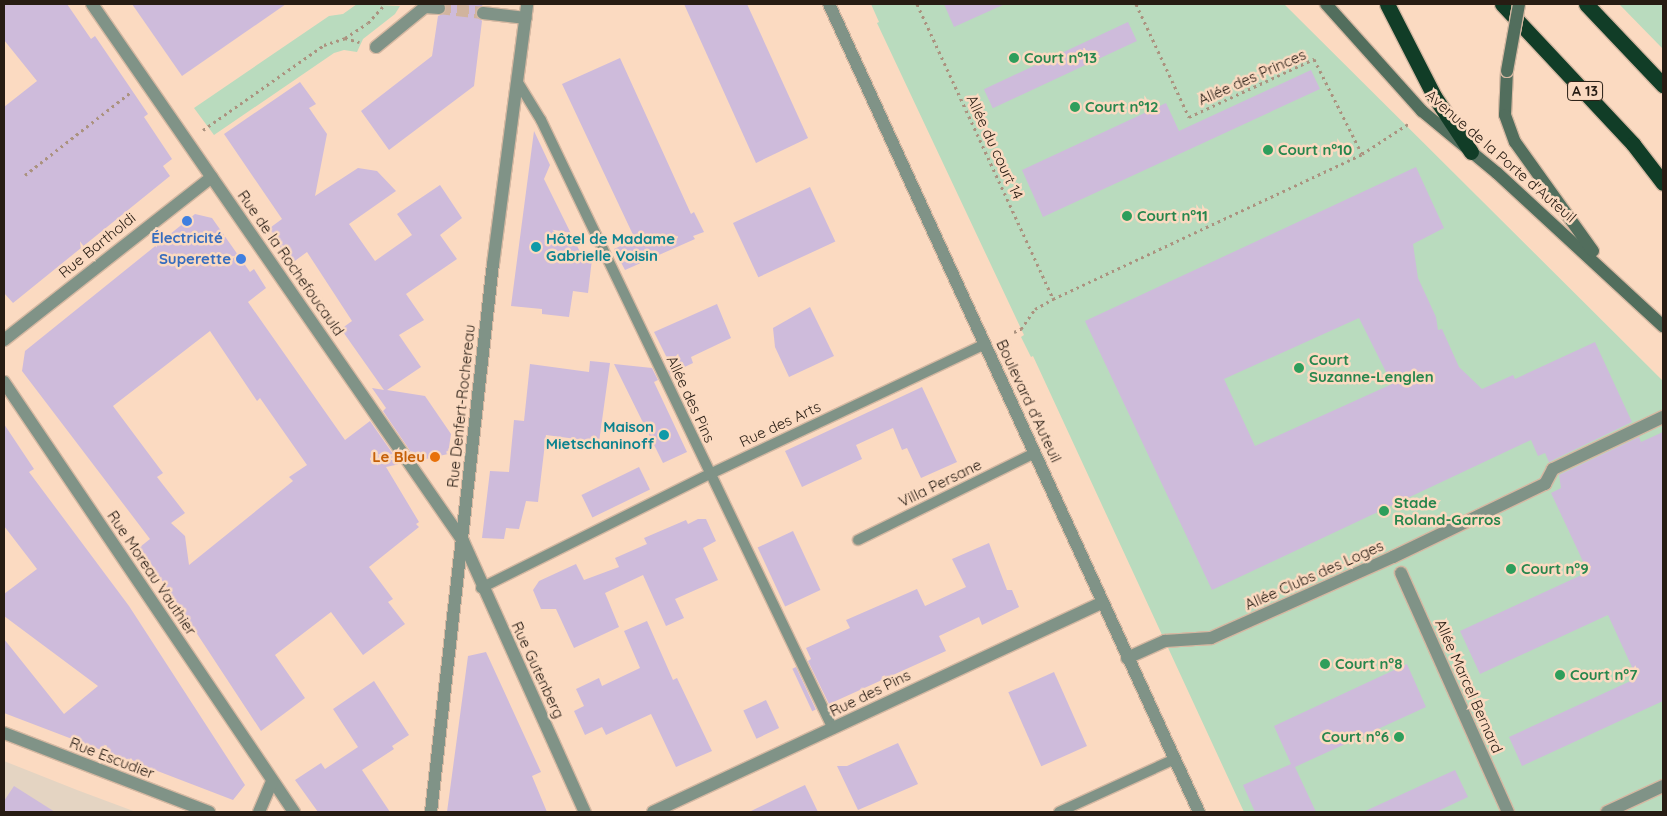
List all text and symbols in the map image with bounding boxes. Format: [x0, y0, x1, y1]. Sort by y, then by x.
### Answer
street label: Allée des Princes [1195, 45, 1309, 109]
place label: Court n°13 [1024, 49, 1097, 67]
marker: Court n°13 [1008, 52, 1020, 64]
road number: A 13 [1566, 80, 1604, 102]
street label: Avenue de la Porte d'Auteuil [1422, 86, 1580, 226]
street label: Allée du court 14 [963, 92, 1027, 202]
place label: Court n°12 [1085, 98, 1159, 116]
marker: Court n°12 [1069, 101, 1081, 113]
place label: Court n°10 [1278, 141, 1352, 159]
marker: Court n°10 [1262, 144, 1274, 156]
street label: Rue de la Rochefoucauld [234, 187, 348, 339]
place label: Court n°11 [1137, 207, 1208, 225]
street label: Rue Bartholdi [55, 208, 139, 282]
marker: Court n°11 [1121, 210, 1133, 222]
marker: Électricité [181, 215, 193, 227]
place label: Électricité [151, 229, 223, 247]
place label: Hôtel de Madame Gabrielle Voisin [546, 229, 675, 264]
marker: Hôtel de Madame Gabrielle Voisin [530, 241, 542, 253]
place label: Superette [159, 250, 231, 268]
marker: Superette [235, 253, 247, 265]
street label: Rue Denfert-Rochereau [443, 323, 479, 489]
street label: Boulevard d'Auteuil [993, 337, 1065, 465]
place label: Court Suzanne-Lenglen [1309, 350, 1434, 385]
street label: Allée des Pins [663, 353, 719, 445]
marker: Court Suzanne-Lenglen [1293, 362, 1305, 374]
street label: Rue des Arts [737, 397, 823, 451]
place label: Maison Mietschaninoff [546, 417, 654, 452]
marker: Maison Mietschaninoff [658, 429, 670, 441]
place label: Le Bleu [372, 448, 425, 466]
marker: Le Bleu [429, 451, 441, 463]
street label: Villa Persane [896, 455, 984, 511]
place label: Stade Roland-Garros [1394, 493, 1501, 528]
marker: Stade Roland-Garros [1378, 505, 1390, 517]
street label: Rue Moreau Vauthier [104, 507, 200, 639]
street label: Allée Clubs des Loges [1242, 536, 1386, 614]
place label: Court n°9 [1521, 560, 1589, 578]
marker: Court n°9 [1505, 563, 1517, 575]
street label: Allée Marcel Bernard [1431, 616, 1507, 756]
street label: Rue Gutenberg [508, 619, 568, 721]
place label: Court n°8 [1335, 655, 1402, 673]
marker: Court n°8 [1319, 658, 1331, 670]
street label: Rue des Pins [827, 666, 913, 720]
place label: Court n°7 [1570, 666, 1637, 684]
marker: Court n°7 [1554, 669, 1566, 681]
place label: Court n°6 [1321, 728, 1389, 746]
marker: Court n°6 [1393, 731, 1405, 743]
street label: Rue Escudier [67, 734, 157, 782]

